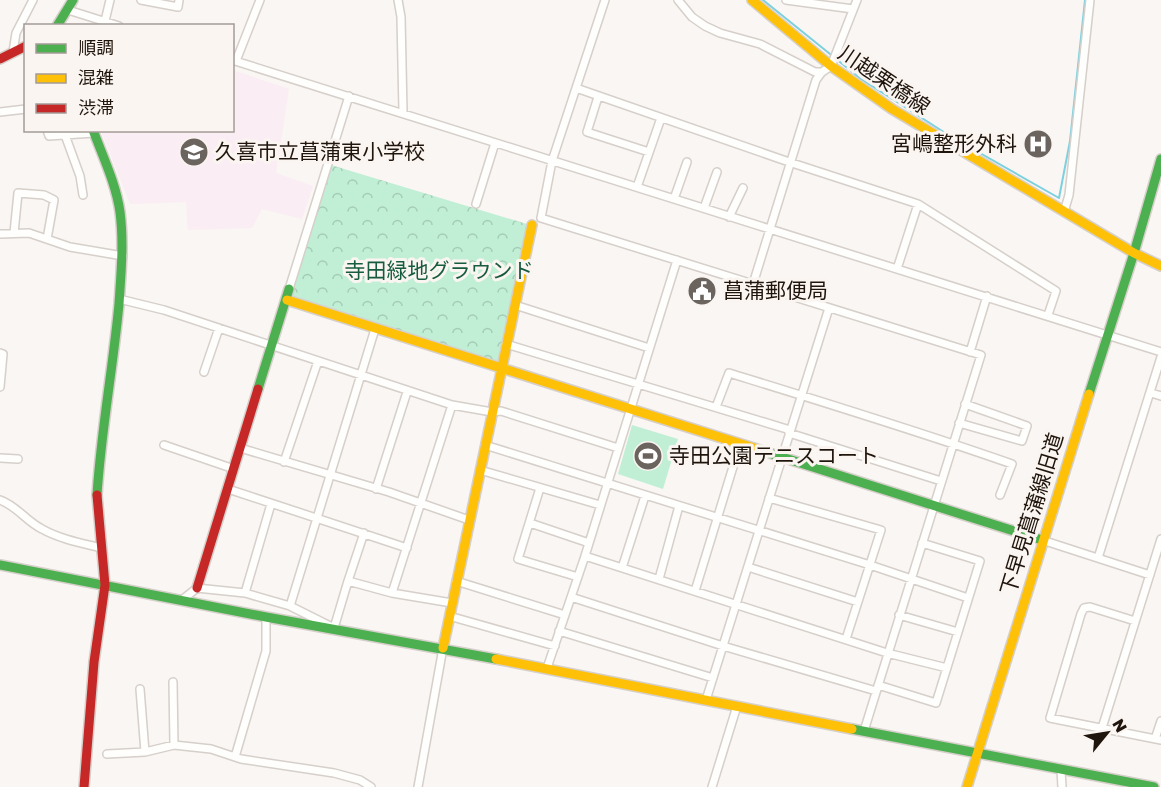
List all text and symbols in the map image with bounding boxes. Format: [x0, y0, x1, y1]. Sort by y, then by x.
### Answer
legend [24, 24, 234, 132]
text: 順調 [78, 36, 114, 58]
street label: 川越栗橋線 [834, 39, 935, 119]
text: 混雑 [78, 66, 114, 88]
text: 渋滞 [78, 96, 114, 118]
hospital icon: 宮嶋整形外科 [1022, 128, 1054, 160]
place label: 宮嶋整形外科 [891, 130, 1017, 156]
school or university icon: 久喜市立菖蒲東小学校 [178, 136, 210, 168]
place label: 久喜市立菖蒲東小学校 [215, 138, 425, 164]
park label: 寺田緑地グラウンド [345, 257, 534, 283]
public building icon: 菖蒲郵便局 [686, 275, 718, 307]
place label: 菖蒲郵便局 [723, 277, 828, 303]
street label: 下早見菖蒲線旧道 [994, 430, 1068, 598]
sports icon: 寺田公園テニスコート [632, 440, 664, 472]
place label: 寺田公園テニスコート [669, 442, 879, 468]
north arrow [1077, 703, 1137, 763]
text: N [1108, 715, 1132, 736]

